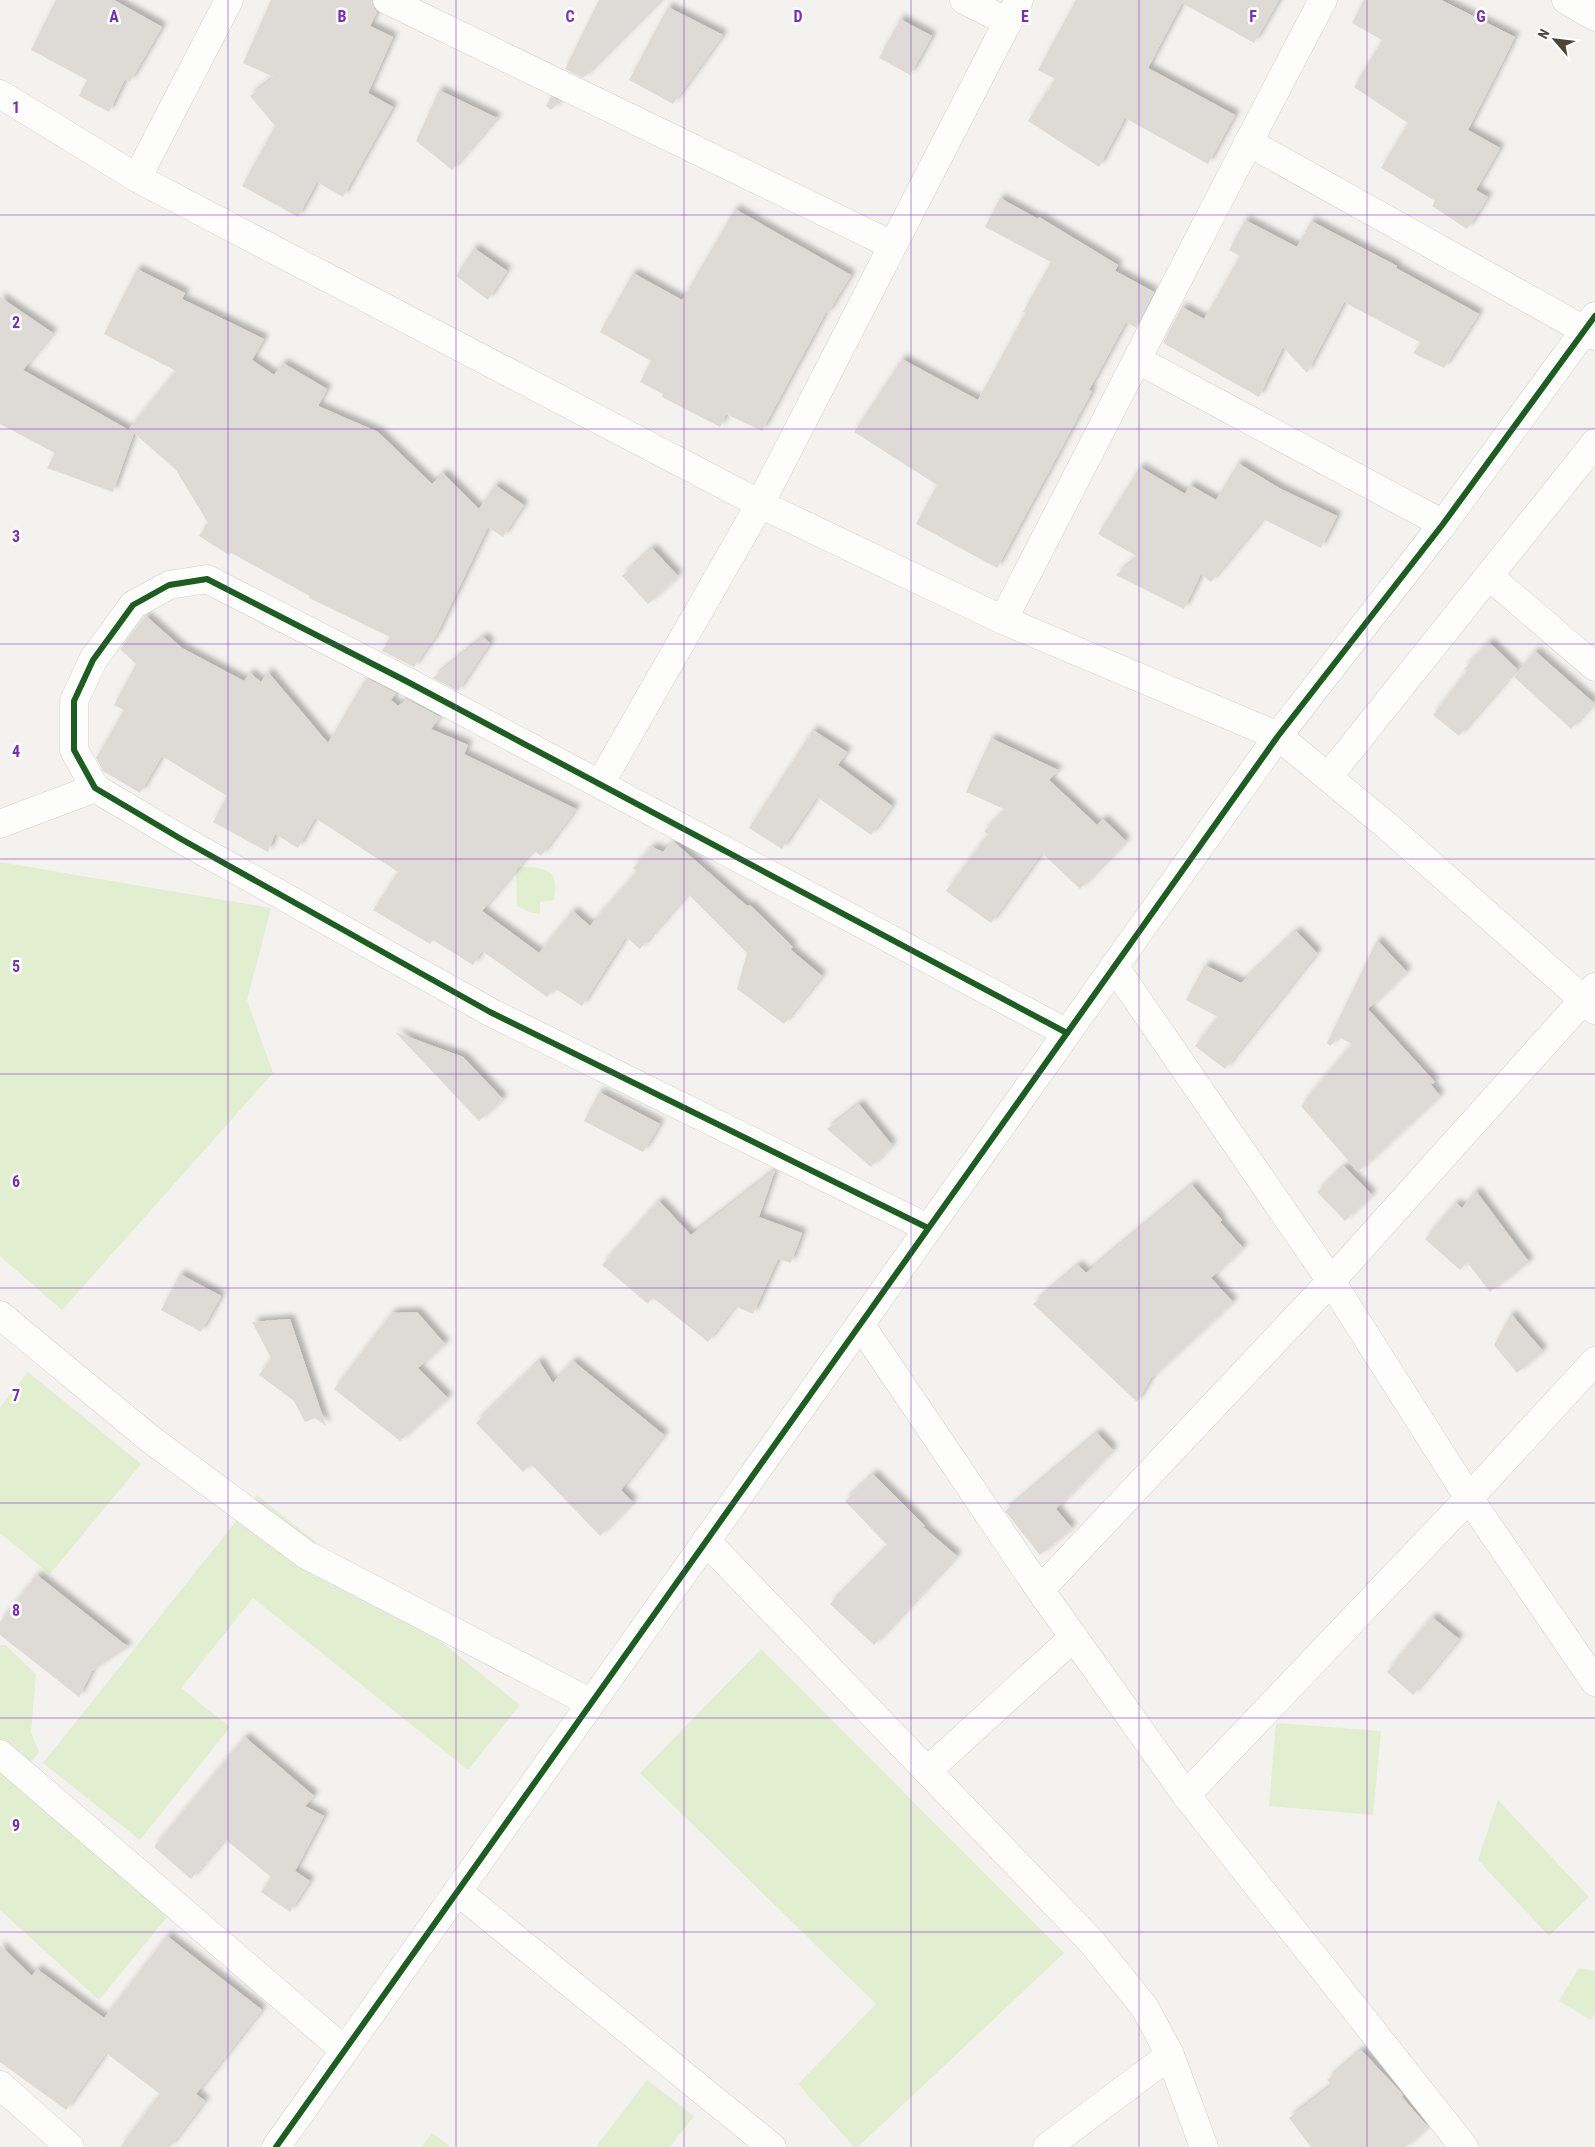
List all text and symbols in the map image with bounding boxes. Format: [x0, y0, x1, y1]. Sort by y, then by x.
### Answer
text: A [109, 7, 119, 26]
text: B [338, 7, 347, 26]
text: C [565, 7, 575, 26]
text: D [793, 7, 803, 26]
text: E [1021, 7, 1029, 26]
text: F [1249, 7, 1257, 26]
text: G [1476, 7, 1486, 26]
north arrow [1530, 15, 1580, 65]
text: N [1534, 26, 1553, 41]
text: 1 [12, 98, 20, 117]
text: 2 [12, 313, 20, 332]
text: 3 [12, 527, 20, 546]
text: 4 [12, 742, 20, 761]
text: 5 [12, 957, 20, 976]
text: 6 [12, 1172, 20, 1191]
text: 7 [12, 1386, 20, 1405]
text: 8 [12, 1601, 20, 1620]
text: 9 [12, 1816, 20, 1835]

